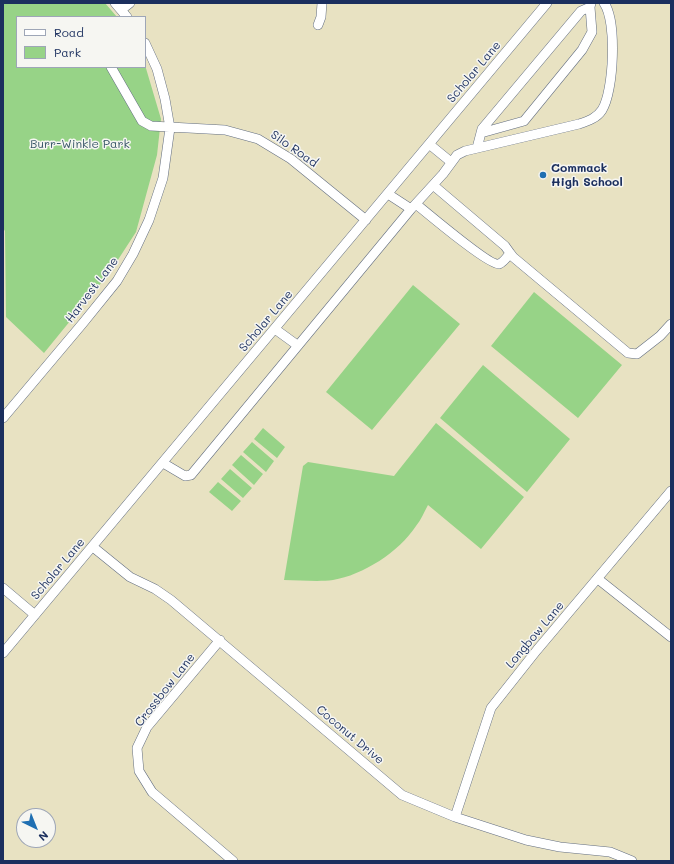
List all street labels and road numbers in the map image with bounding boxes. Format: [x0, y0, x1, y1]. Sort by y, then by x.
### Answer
street label: Scholar Lane [444, 38, 504, 106]
street label: Silo Road [268, 128, 320, 170]
street label: Harvest Lane [63, 254, 121, 326]
street label: Scholar Lane [236, 287, 296, 355]
street label: Scholar Lane [28, 535, 88, 603]
street label: Longbow Lane [503, 599, 567, 671]
street label: Crossbow Lane [132, 650, 198, 730]
street label: Coconut Drive [313, 703, 387, 767]

